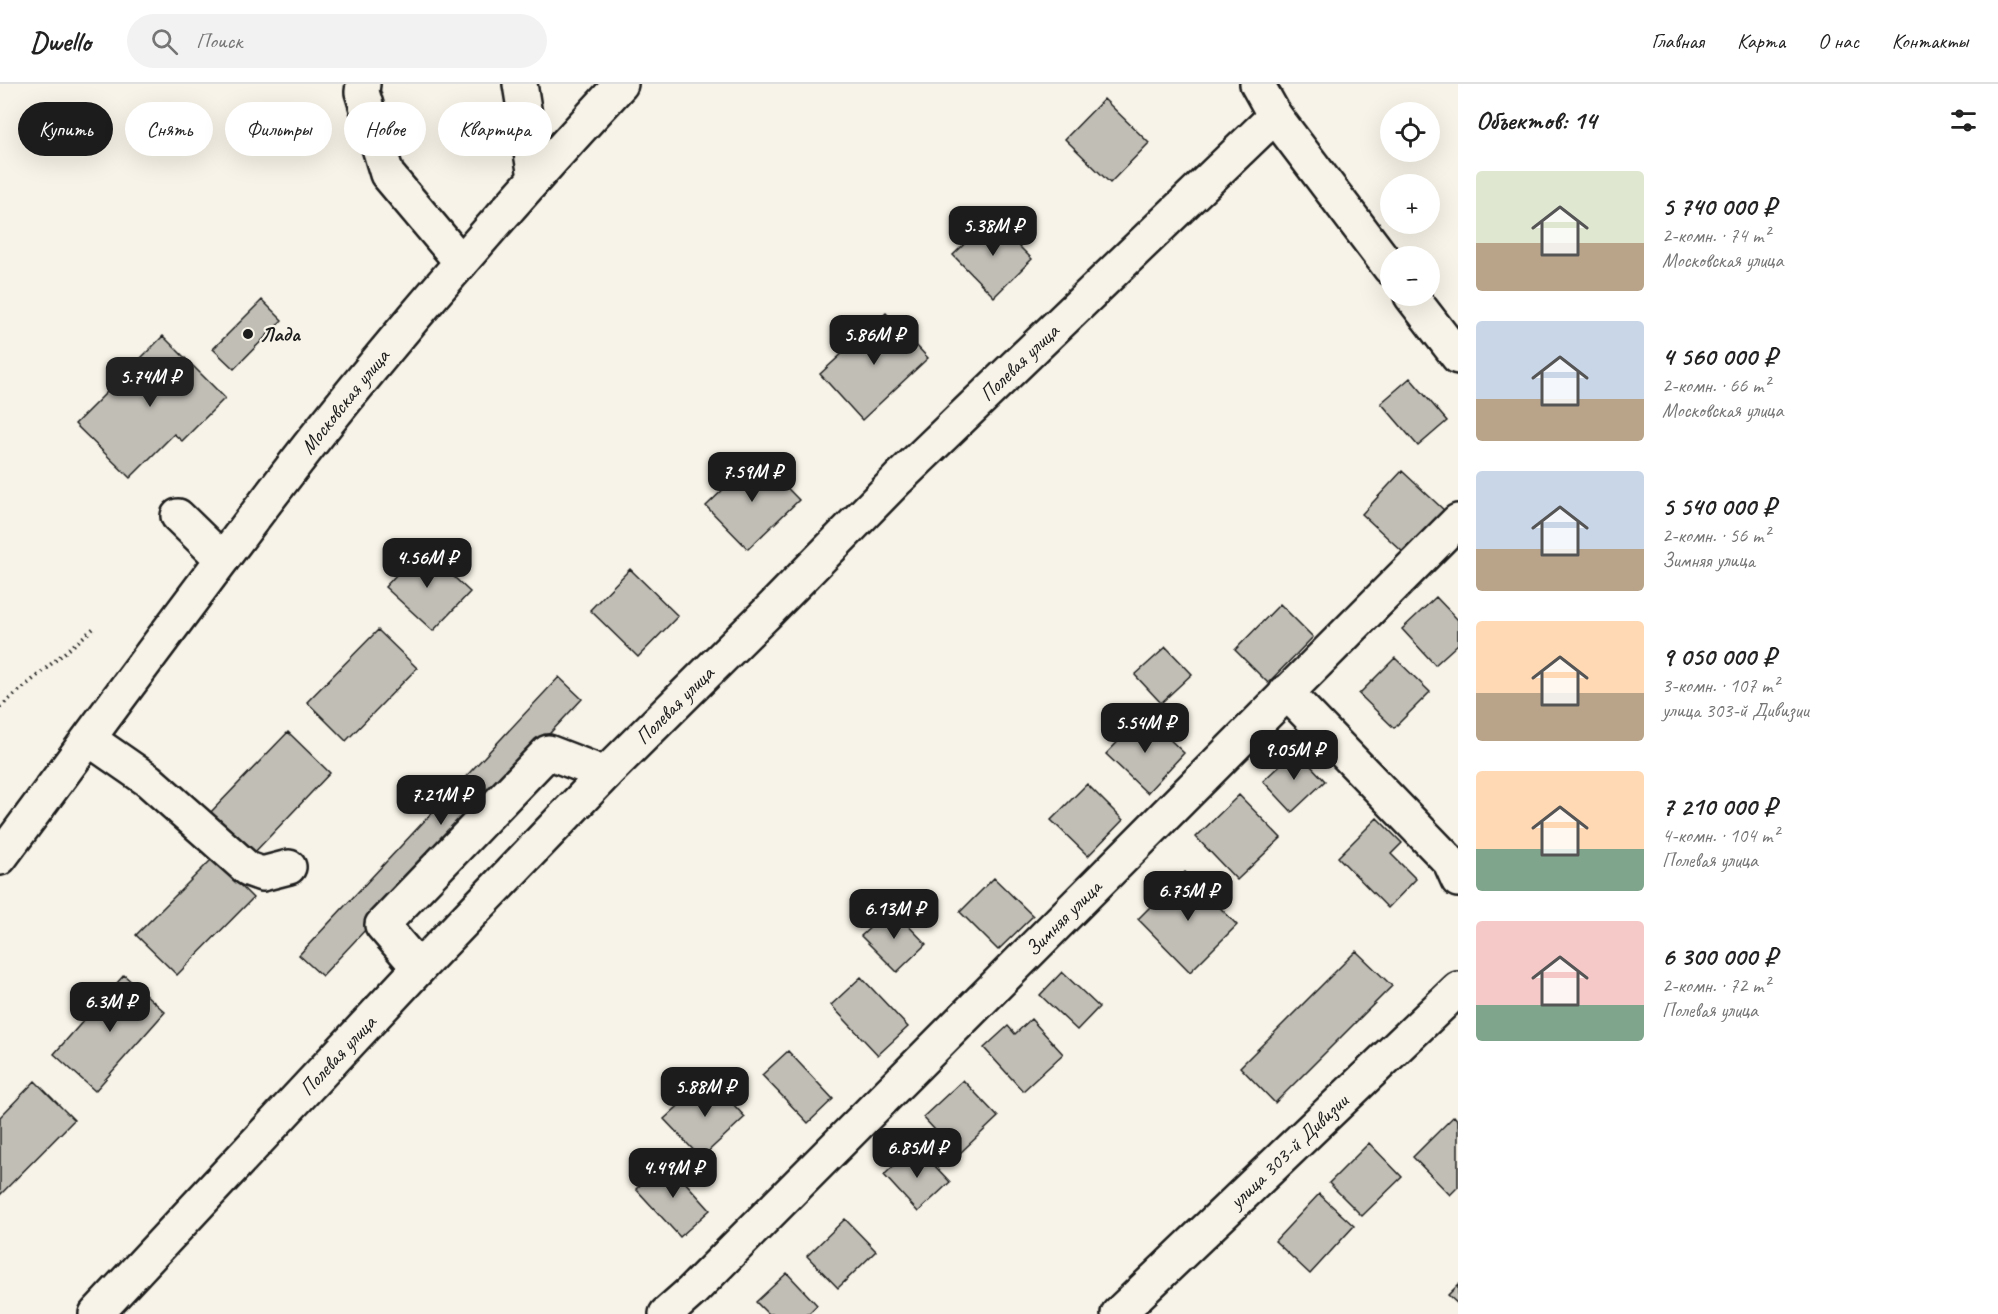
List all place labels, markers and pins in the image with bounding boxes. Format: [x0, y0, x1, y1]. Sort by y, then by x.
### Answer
pin: 5.38M ₽ [938, 206, 1048, 257]
pin: 5.86M ₽ [819, 315, 929, 366]
place label: Лада [260, 321, 302, 347]
marker: Лада [241, 327, 255, 341]
pin: 5.74M ₽ [95, 357, 205, 408]
pin: 7.59M ₽ [697, 452, 807, 503]
pin: 4.56M ₽ [372, 538, 482, 589]
pin: 5.54M ₽ [1090, 703, 1200, 754]
pin: 9.05M ₽ [1239, 730, 1349, 781]
pin: 7.21M ₽ [386, 775, 496, 826]
pin: 6.75M ₽ [1133, 871, 1243, 922]
pin: 6.13M ₽ [839, 889, 949, 940]
pin: 6.3M ₽ [61, 982, 159, 1033]
pin: 5.88M ₽ [650, 1067, 760, 1118]
pin: 6.85M ₽ [862, 1128, 972, 1179]
pin: 4.49M ₽ [618, 1148, 728, 1199]

